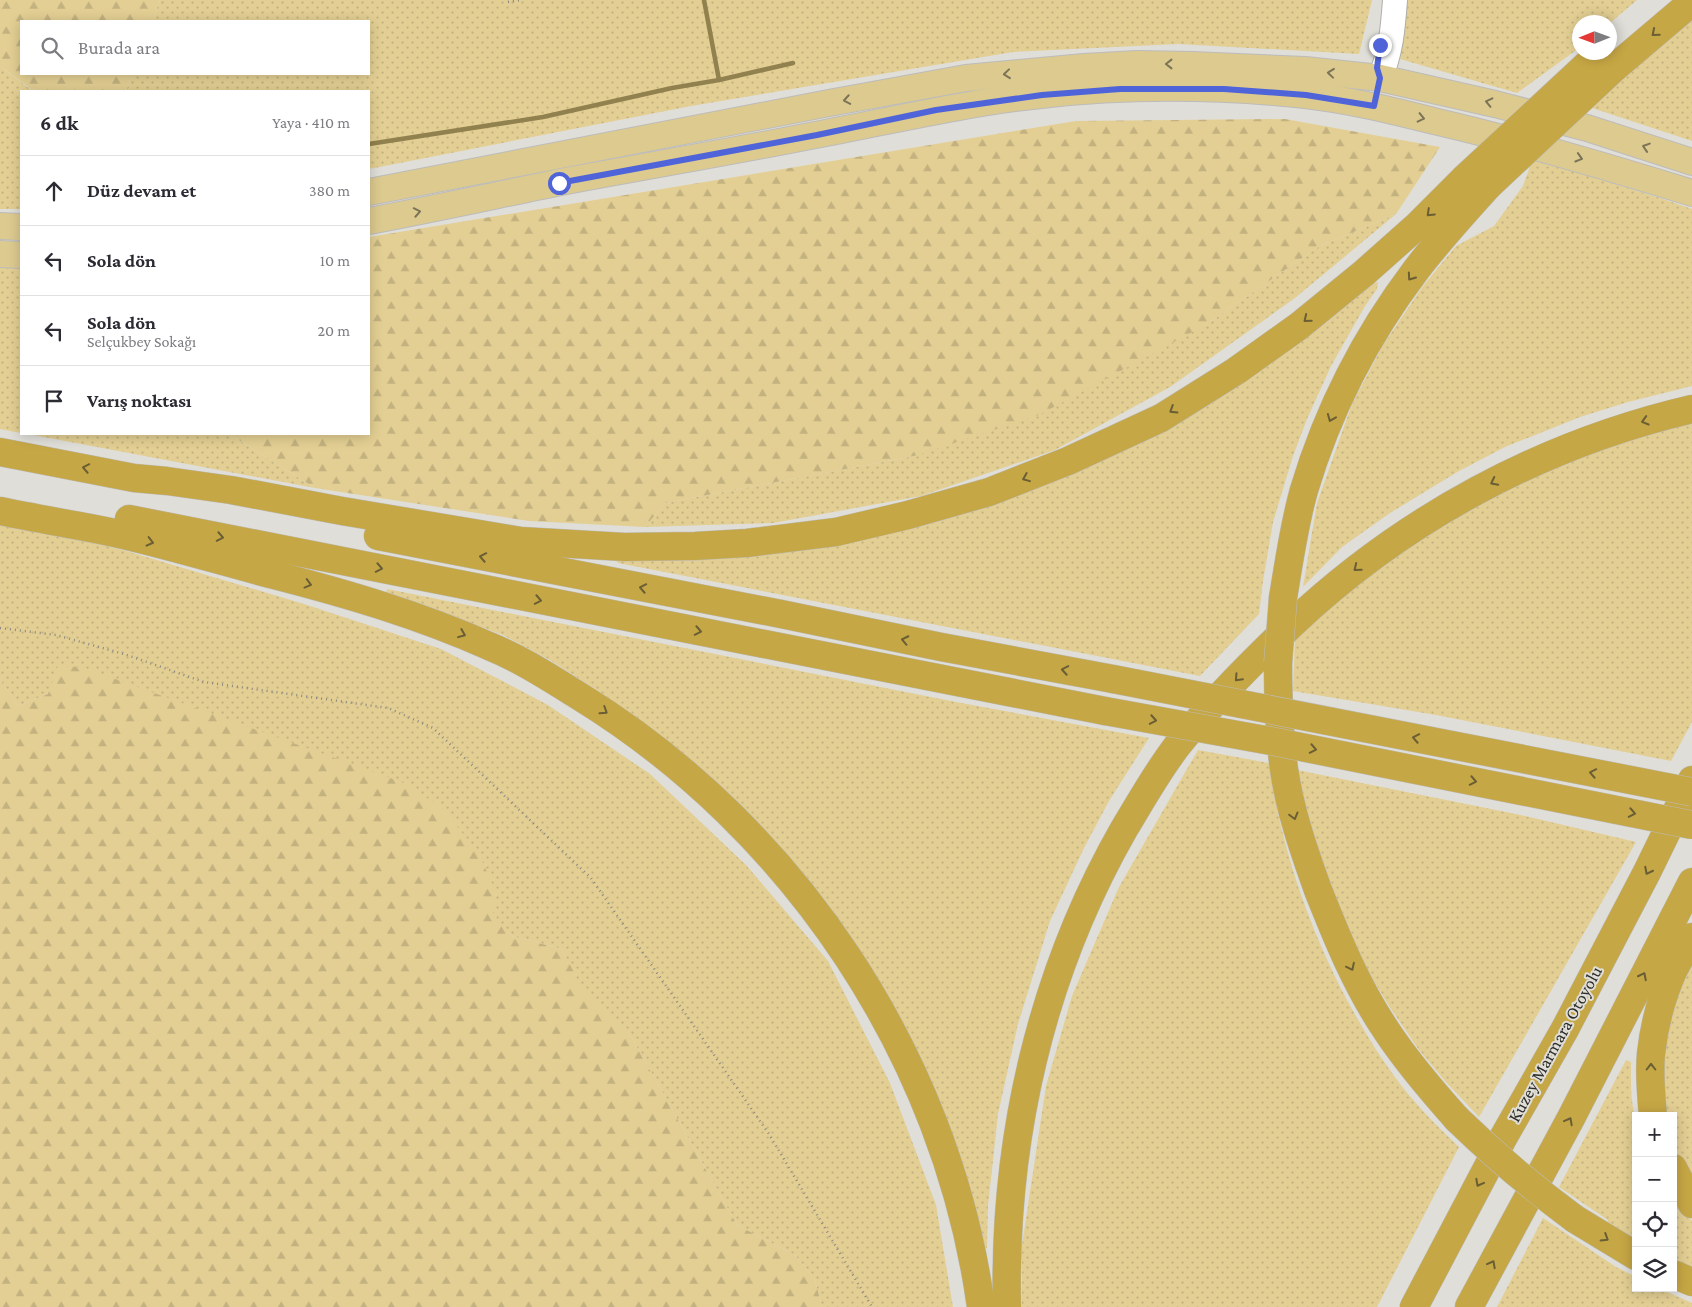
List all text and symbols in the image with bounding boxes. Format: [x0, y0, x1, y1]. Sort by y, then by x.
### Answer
north arrow [1572, 15, 1617, 60]
search box [20, 20, 370, 75]
one-way arrow [1651, 28, 1660, 37]
icon: search [38, 34, 66, 62]
route end [1369, 34, 1392, 57]
text: Burada ara [78, 37, 160, 58]
one-way arrow [1165, 59, 1173, 70]
one-way arrow [1003, 68, 1011, 79]
one-way arrow [1327, 68, 1335, 79]
one-way arrow [842, 94, 851, 104]
one-way arrow [1485, 97, 1494, 108]
text: 6 dk [40, 111, 78, 135]
one-way arrow [1417, 112, 1426, 123]
text: Yaya · 410 m [272, 114, 350, 131]
one-way arrow [1642, 143, 1650, 153]
one-way arrow [1574, 153, 1582, 163]
route start [548, 172, 571, 195]
icon: ahead [40, 177, 68, 205]
text: Düz devam et [87, 180, 196, 201]
text: 380 m [309, 182, 350, 199]
one-way arrow [412, 207, 421, 218]
one-way arrow [1427, 207, 1436, 216]
icon: left [40, 247, 68, 275]
text: Sola dön [87, 250, 156, 271]
text: 10 m [320, 252, 350, 269]
one-way arrow [1408, 271, 1417, 281]
text: Sola dön [87, 312, 156, 333]
one-way arrow [1304, 313, 1313, 322]
icon: left [40, 317, 68, 345]
text: 20 m [317, 322, 350, 339]
text: Selçukbey Sokağı [87, 333, 196, 350]
icon: arrive [40, 387, 68, 415]
text: Varış noktası [87, 390, 192, 411]
one-way arrow [1170, 404, 1179, 414]
one-way arrow [1326, 413, 1337, 422]
one-way arrow [1641, 416, 1649, 426]
one-way arrow [81, 464, 90, 474]
one-way arrow [1022, 472, 1030, 482]
one-way arrow [1491, 475, 1500, 485]
one-way arrow [215, 531, 224, 542]
one-way arrow [146, 536, 155, 547]
one-way arrow [479, 552, 488, 562]
one-way arrow [1354, 562, 1363, 570]
one-way arrow [375, 563, 383, 573]
one-way arrow [303, 578, 311, 588]
one-way arrow [638, 583, 647, 594]
one-way arrow [534, 594, 543, 605]
one-way arrow [694, 626, 702, 636]
one-way arrow [457, 628, 466, 639]
one-way arrow [901, 635, 909, 646]
one-way arrow [1060, 666, 1069, 676]
one-way arrow [1234, 672, 1243, 681]
one-way arrow [599, 705, 608, 715]
one-way arrow [1149, 714, 1158, 724]
one-way arrow [1411, 734, 1420, 744]
one-way arrow [1309, 744, 1318, 754]
one-way arrow [1588, 768, 1597, 778]
one-way arrow [1468, 775, 1477, 786]
one-way arrow [1627, 807, 1636, 818]
one-way arrow [1288, 811, 1299, 820]
one-way arrow [1644, 866, 1654, 875]
one-way arrow [1345, 962, 1355, 971]
street label: Kuzey Marmara Otoyolu [1504, 962, 1606, 1125]
one-way arrow [1637, 973, 1647, 982]
one-way arrow [1646, 1063, 1656, 1070]
map controls [1632, 1112, 1677, 1292]
button: + [1632, 1112, 1677, 1157]
one-way arrow [1563, 1117, 1573, 1126]
button: − [1632, 1157, 1677, 1202]
one-way arrow [1475, 1178, 1485, 1187]
button: locate [1632, 1202, 1677, 1247]
one-way arrow [1599, 1231, 1608, 1241]
button: layers [1632, 1247, 1677, 1292]
one-way arrow [1486, 1260, 1496, 1269]

